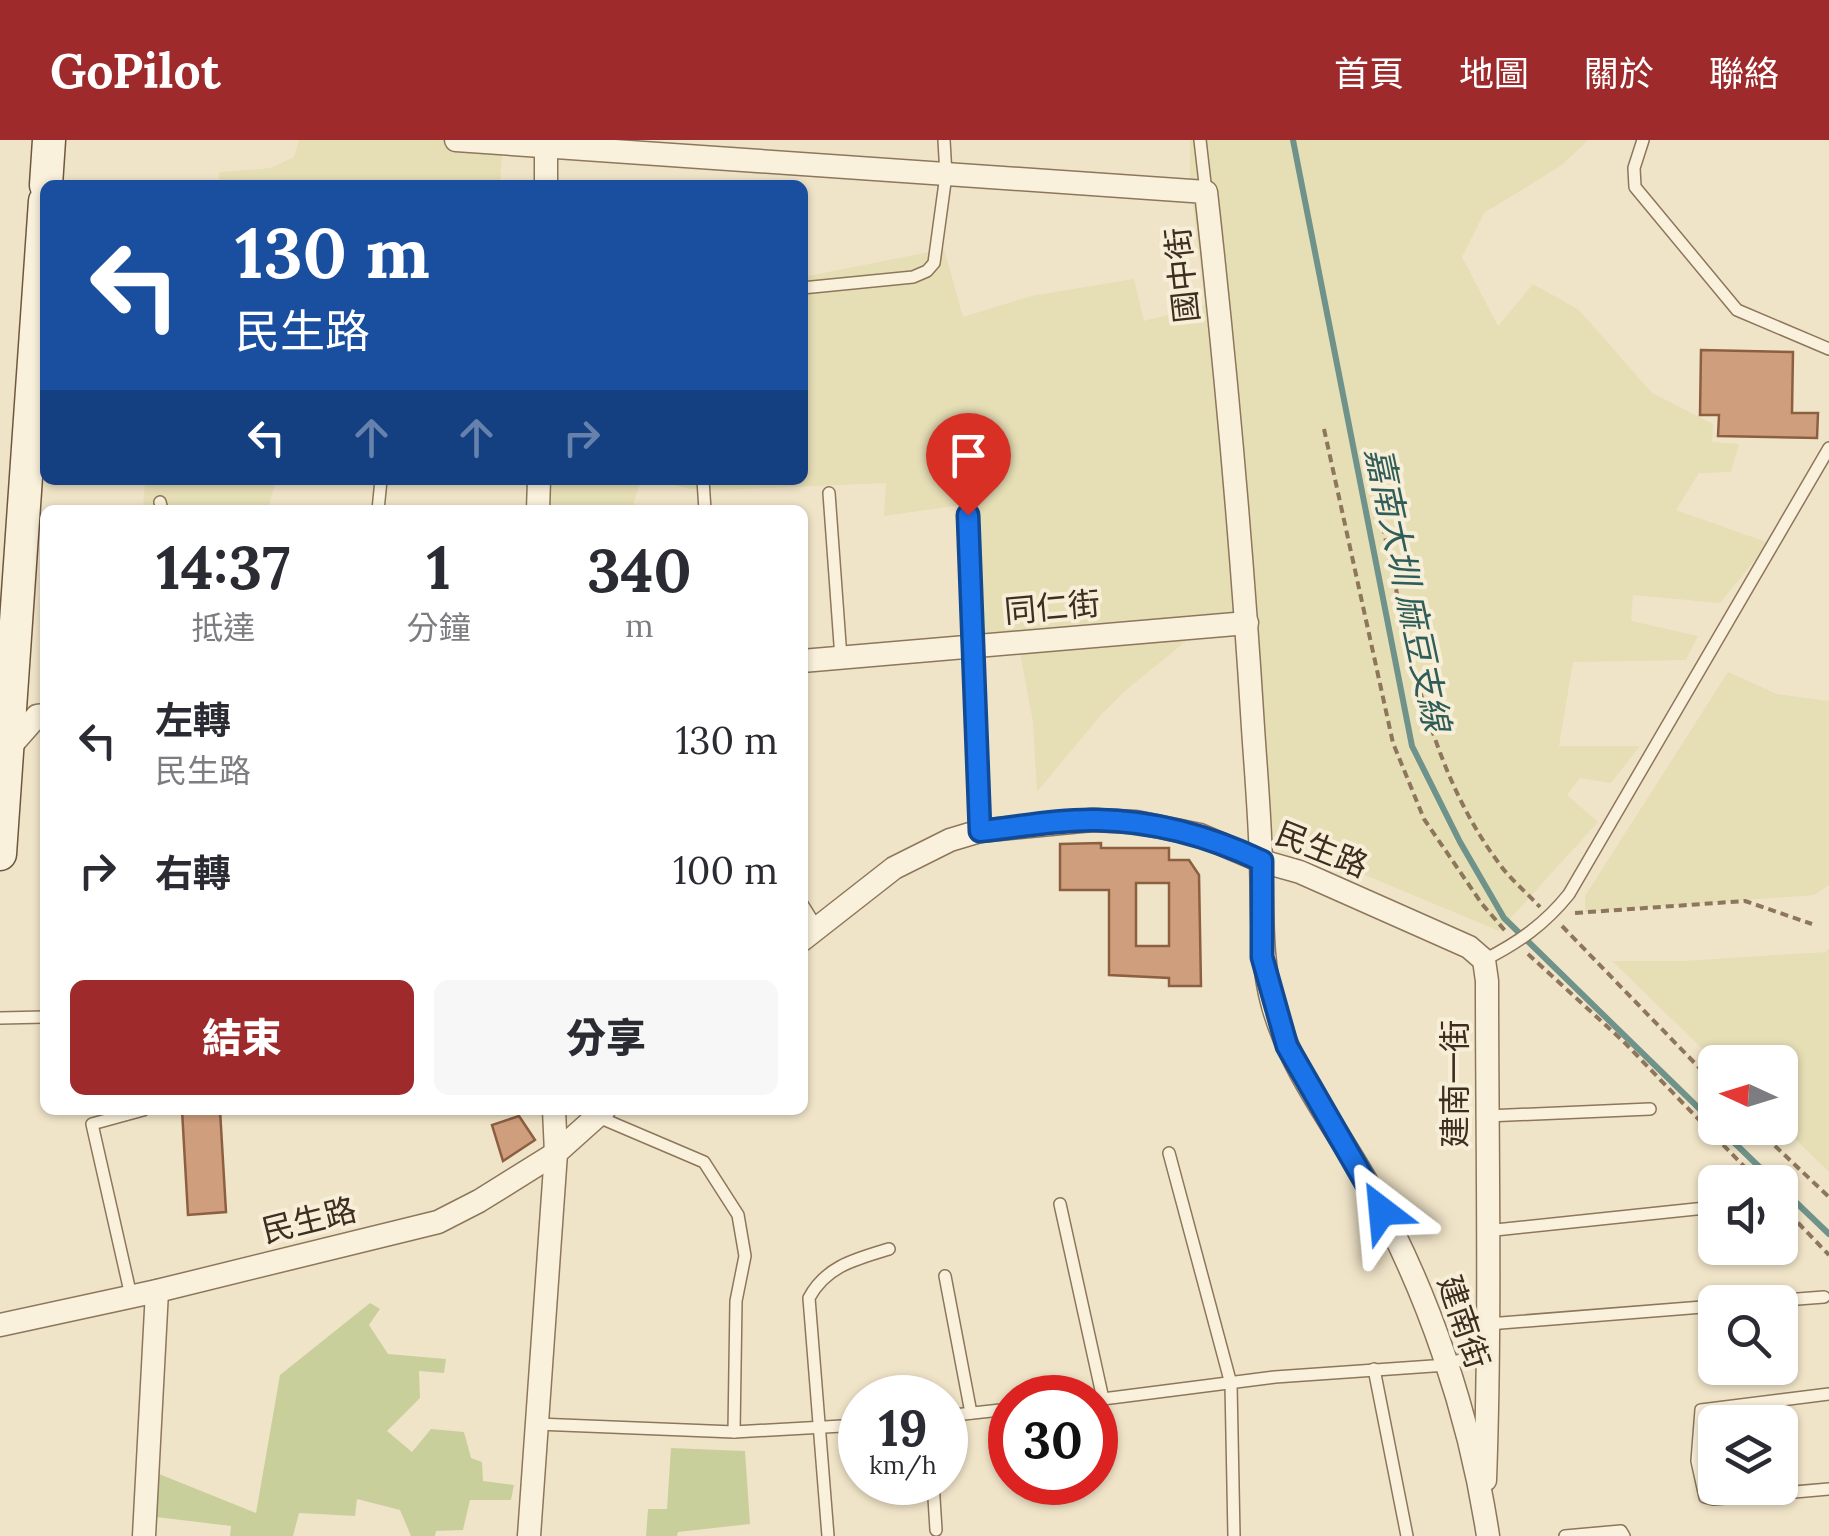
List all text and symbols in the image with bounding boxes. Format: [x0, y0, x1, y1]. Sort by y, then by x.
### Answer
text: GoPilot [50, 40, 221, 101]
text: 首頁 [1334, 51, 1404, 96]
text: 地圖 [1459, 51, 1529, 96]
text: 關於 [1584, 51, 1654, 96]
text: 聯絡 [1709, 51, 1779, 96]
text: 130 m [235, 208, 430, 297]
icon: left [70, 220, 200, 350]
street label: 國中街 [1157, 225, 1207, 325]
text: 民生路 [235, 302, 370, 359]
icon: left [239, 410, 294, 465]
icon: ahead [344, 410, 399, 465]
icon: ahead [449, 410, 504, 465]
icon: right [554, 410, 609, 465]
pin [926, 413, 1011, 516]
icon: arrive [941, 428, 996, 483]
water label: 嘉南大圳 麻豆支線 [1356, 443, 1461, 739]
text: 14:37 [156, 529, 290, 605]
text: 1 [426, 529, 451, 605]
text: 340 [587, 532, 692, 608]
street label: 同仁街 [1002, 582, 1102, 632]
text: m [625, 605, 654, 646]
text: 抵達 [191, 607, 255, 648]
text: 分鐘 [407, 607, 471, 648]
text: 左轉 [155, 696, 231, 744]
icon: left [70, 713, 125, 768]
text: 130 m [675, 716, 778, 764]
text: 民生路 [155, 750, 251, 791]
street label: 民生路 [1270, 812, 1374, 886]
icon: right [70, 843, 125, 898]
text: 100 m [673, 846, 778, 894]
text: 右轉 [155, 849, 231, 897]
button: 結束 [70, 980, 414, 1095]
button: 分享 [434, 980, 778, 1095]
street label: 建南一街 [1434, 1020, 1475, 1148]
north arrow [1698, 1045, 1798, 1145]
map controls [1698, 1045, 1798, 1505]
position arrow [1330, 1159, 1434, 1263]
button: sound [1698, 1165, 1798, 1265]
street label: 民生路 [257, 1188, 361, 1252]
street label: 建南街 [1429, 1270, 1499, 1374]
button: search [1698, 1285, 1798, 1385]
speed limit sign: 30 [988, 1375, 1118, 1505]
text: 19 [878, 1396, 928, 1460]
button: layers [1698, 1405, 1798, 1505]
text: km/h [869, 1449, 937, 1481]

